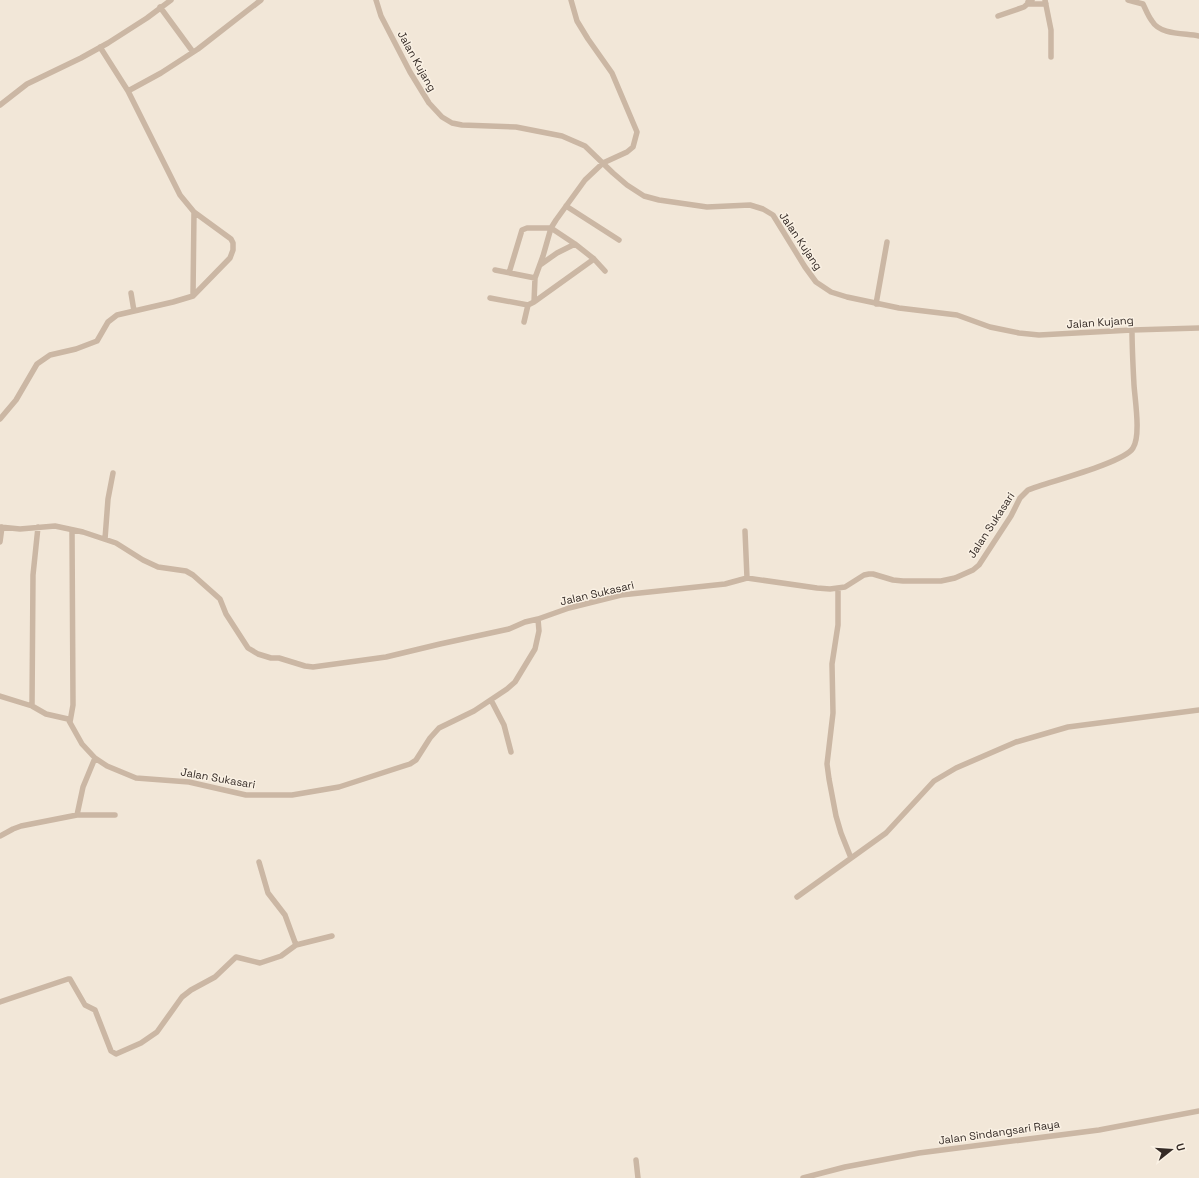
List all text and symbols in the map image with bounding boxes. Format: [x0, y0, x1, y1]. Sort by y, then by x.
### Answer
street label: Jalan Kujang [395, 28, 439, 94]
street label: Jalan Kujang [776, 209, 826, 273]
street label: Jalan Kujang [1066, 313, 1134, 331]
street label: Jalan Sukasari [965, 489, 1018, 561]
street label: Jalan Sukasari [559, 578, 636, 608]
street label: Jalan Sukasari [180, 765, 257, 792]
street label: Jalan Sindangsari Raya [937, 1116, 1061, 1147]
north arrow [1151, 1130, 1191, 1170]
text: U [1173, 1141, 1188, 1153]

